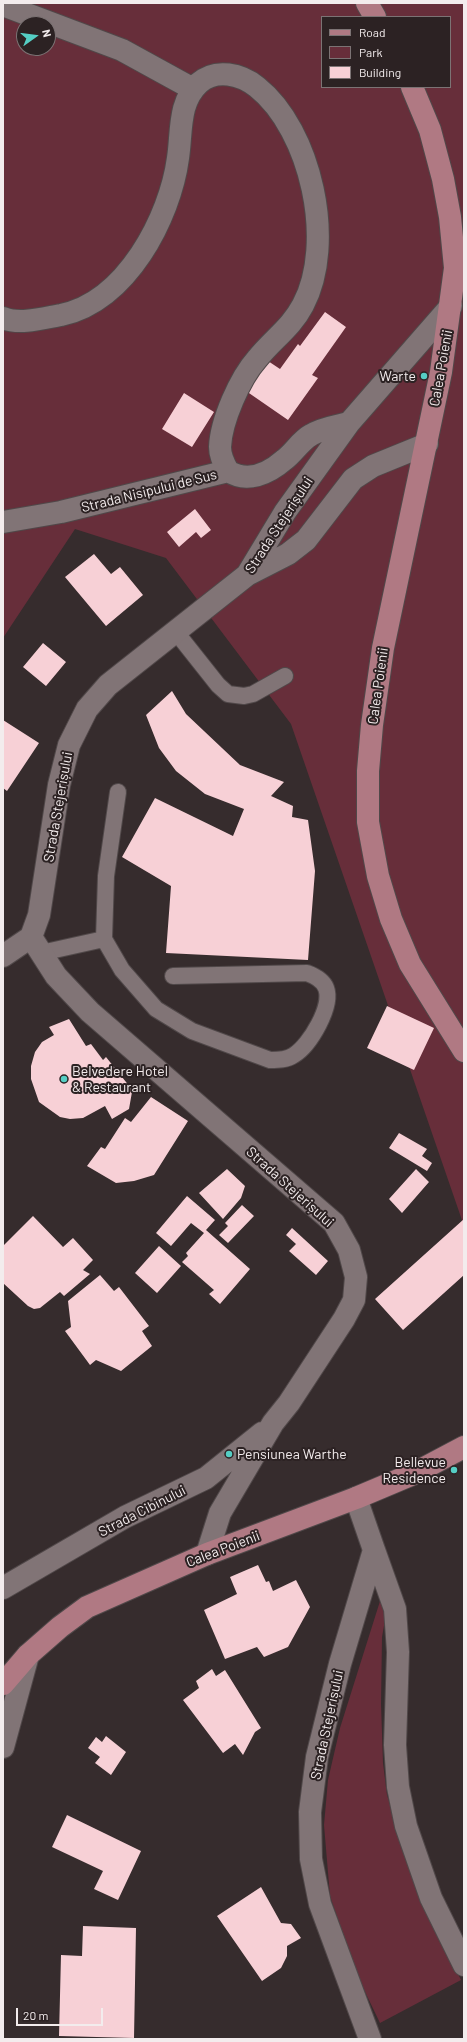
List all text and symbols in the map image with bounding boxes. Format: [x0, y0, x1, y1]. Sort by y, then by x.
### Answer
north arrow [16, 16, 56, 56]
legend [321, 16, 451, 88]
text: Road [359, 25, 386, 39]
text: N [40, 28, 54, 38]
text: Park [359, 45, 383, 59]
text: Building [359, 65, 401, 79]
street label: Calea Poienii [426, 328, 456, 408]
place label: Warte [380, 368, 416, 384]
marker: Warte [419, 371, 429, 381]
street label: Strada Nisipului de Sus [79, 466, 219, 516]
street label: Strada Stejerișului [242, 474, 316, 576]
street label: Calea Poienii [364, 646, 392, 726]
street label: Strada Stejerișului [40, 751, 76, 863]
place label: Belvedere Hotel & Restaurant [72, 1063, 168, 1096]
marker: Belvedere Hotel & Restaurant [59, 1074, 69, 1084]
street label: Strada Stejerișului [243, 1143, 337, 1231]
place label: Pensiunea Warthe [237, 1446, 347, 1462]
marker: Pensiunea Warthe [224, 1449, 234, 1459]
place label: Bellevue Residence [383, 1454, 446, 1486]
marker: Bellevue Residence [449, 1465, 459, 1475]
street label: Strada Cibinului [96, 1482, 188, 1540]
street label: Calea Poienii [184, 1527, 262, 1571]
street label: Strada Stejerișului [307, 1669, 347, 1781]
scale bar [18, 2000, 105, 2026]
text: 20 m [23, 2008, 49, 2022]

